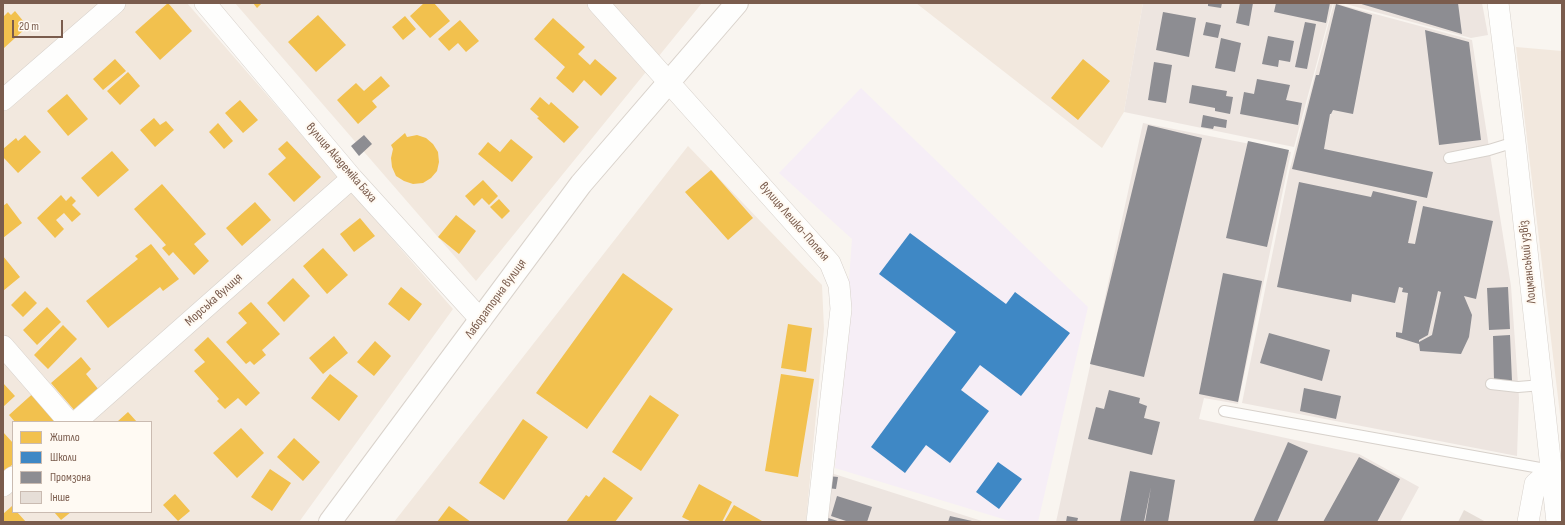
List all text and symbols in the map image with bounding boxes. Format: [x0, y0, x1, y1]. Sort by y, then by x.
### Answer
scale bar [14, 12, 65, 38]
text: 20 m [19, 19, 39, 34]
street label: вулиця Академіка Баха [302, 120, 380, 206]
street label: вулиця Лешко-Попеля [755, 179, 833, 265]
street label: Лоцманський узвіз [1516, 220, 1540, 304]
street label: Лабораторна вулиця [462, 256, 530, 342]
street label: Морська вулиця [182, 270, 246, 330]
legend [12, 421, 152, 513]
text: Житло [50, 430, 80, 445]
text: Школи [50, 450, 77, 465]
text: Промзона [50, 470, 91, 485]
text: Інше [50, 490, 70, 505]

